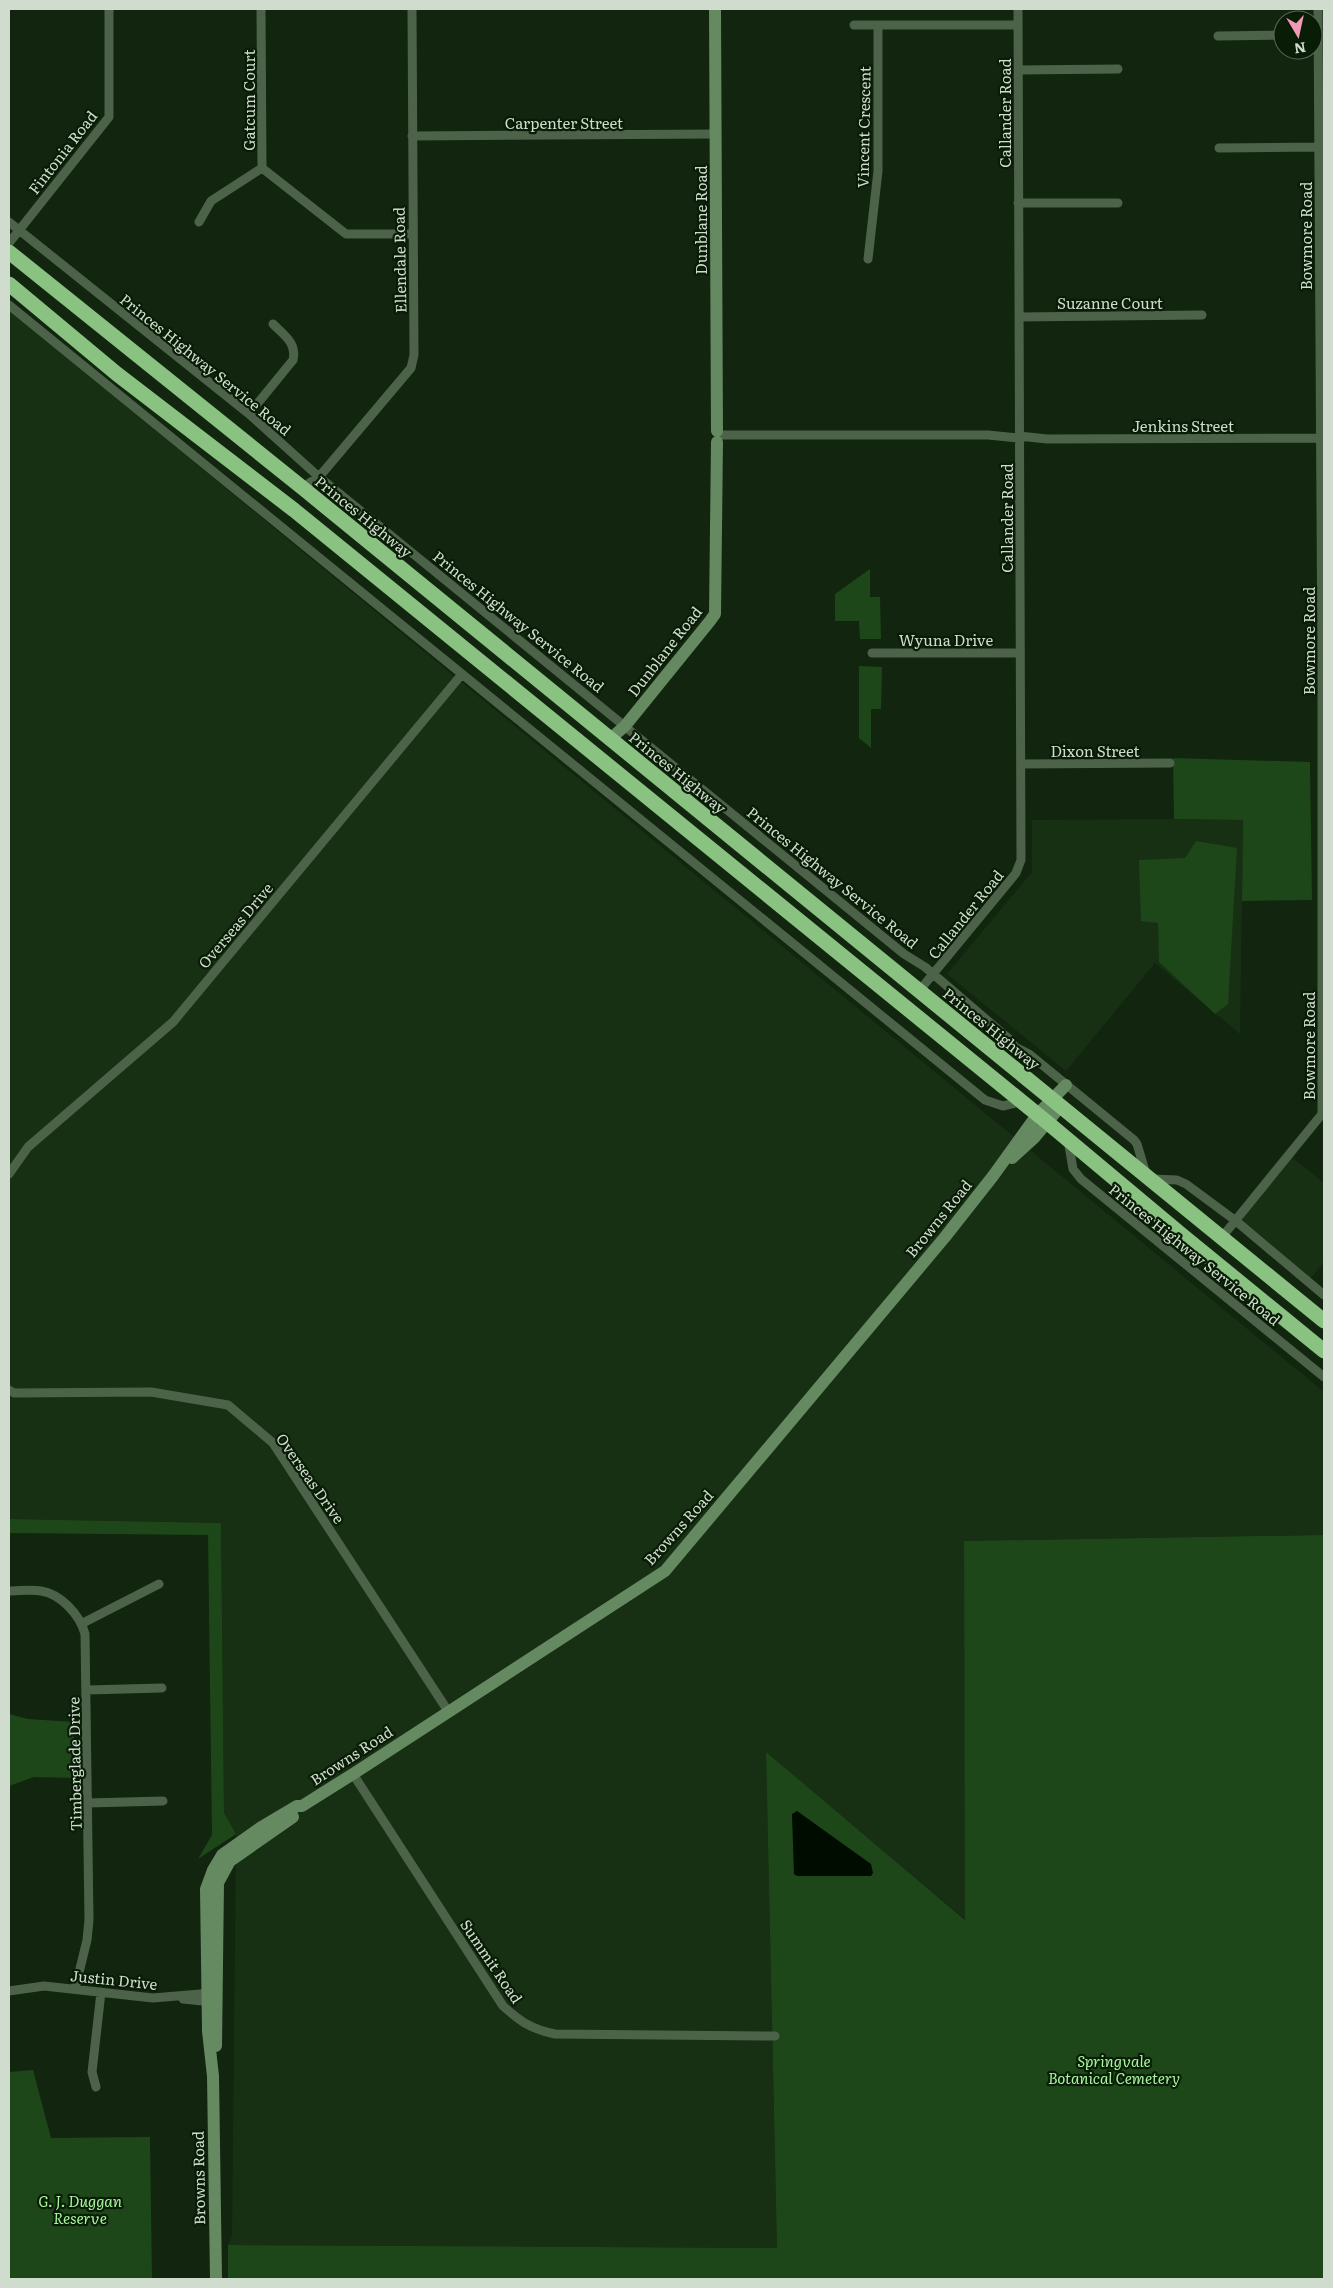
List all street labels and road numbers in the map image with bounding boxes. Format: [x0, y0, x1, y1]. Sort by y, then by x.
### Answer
street label: Gatcum Court [237, 49, 260, 151]
street label: Callander Road [993, 58, 1016, 168]
street label: Vincent Crescent [850, 66, 876, 188]
street label: Fintonia Road [22, 105, 102, 199]
street label: Carpenter Street [505, 111, 623, 134]
street label: Dunblane Road [689, 165, 712, 275]
street label: Bowmore Road [1294, 182, 1317, 290]
street label: Ellendale Road [387, 207, 411, 313]
street label: Princes Highway Service Road [115, 288, 297, 440]
street label: Suzanne Court [1057, 291, 1163, 314]
street label: Jenkins Street [1132, 414, 1234, 437]
street label: Callander Road [995, 463, 1018, 573]
street label: Princes Highway [310, 469, 418, 563]
street label: Princes Highway Service Road [428, 545, 610, 697]
street label: Bowmore Road [1297, 587, 1320, 695]
street label: Dunblane Road [621, 601, 707, 701]
street label: Wyuna Drive [899, 628, 993, 651]
street label: Princes Highway [624, 725, 732, 819]
street label: Dixon Street [1050, 739, 1140, 762]
street label: Princes Highway Service Road [742, 801, 924, 953]
street label: Callander Road [922, 864, 1008, 964]
street label: Overseas Drive [192, 877, 278, 973]
street label: Princes Highway [938, 981, 1046, 1075]
street label: Bowmore Road [1297, 992, 1320, 1100]
street label: Browns Road [899, 1174, 977, 1262]
street label: Princes Highway Service Road [1104, 1178, 1286, 1330]
street label: Overseas Drive [271, 1428, 351, 1528]
street label: Browns Road [638, 1484, 718, 1570]
street label: Timberglade Drive [61, 1696, 87, 1831]
street label: Browns Road [305, 1720, 397, 1790]
street label: Summit Road [455, 1914, 529, 2008]
street label: Justin Drive [69, 1963, 159, 1995]
street label: Browns Road [186, 2131, 210, 2225]

